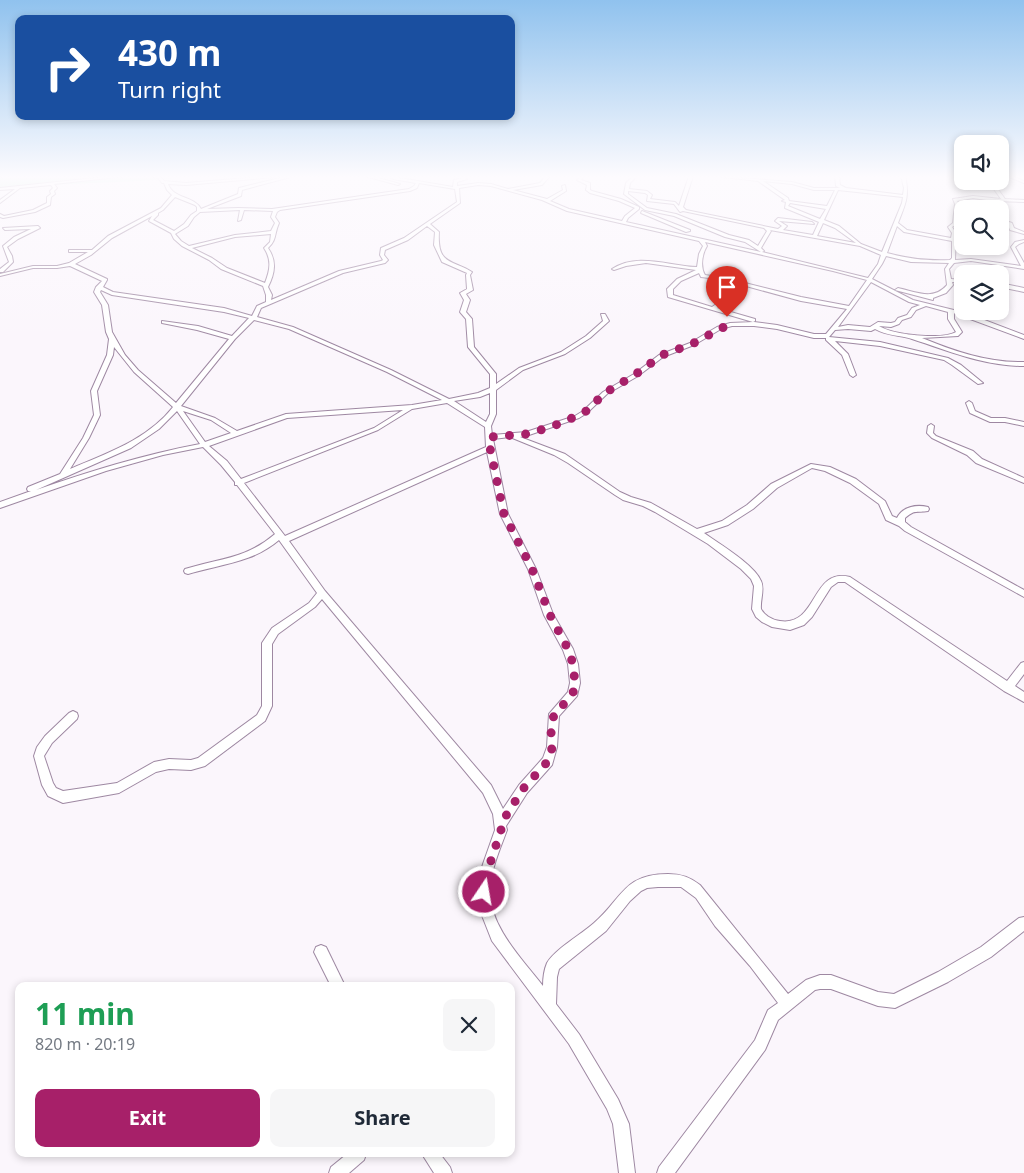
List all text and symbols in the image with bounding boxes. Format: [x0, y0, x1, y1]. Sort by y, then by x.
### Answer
text: 430 m [118, 29, 221, 76]
icon: right [35, 35, 100, 100]
text: Turn right [118, 74, 221, 104]
map controls [954, 135, 1009, 320]
button: sound [954, 135, 1009, 190]
button: search [954, 200, 1009, 255]
button: layers [954, 265, 1009, 320]
pin [706, 266, 748, 317]
icon: arrive [713, 273, 741, 301]
position arrow [457, 865, 509, 917]
text: 11 min [35, 993, 135, 1034]
button: close [443, 999, 495, 1051]
text: 820 m · 20:19 [35, 1033, 135, 1055]
button: Exit [35, 1089, 260, 1147]
button: Share [270, 1089, 495, 1147]

